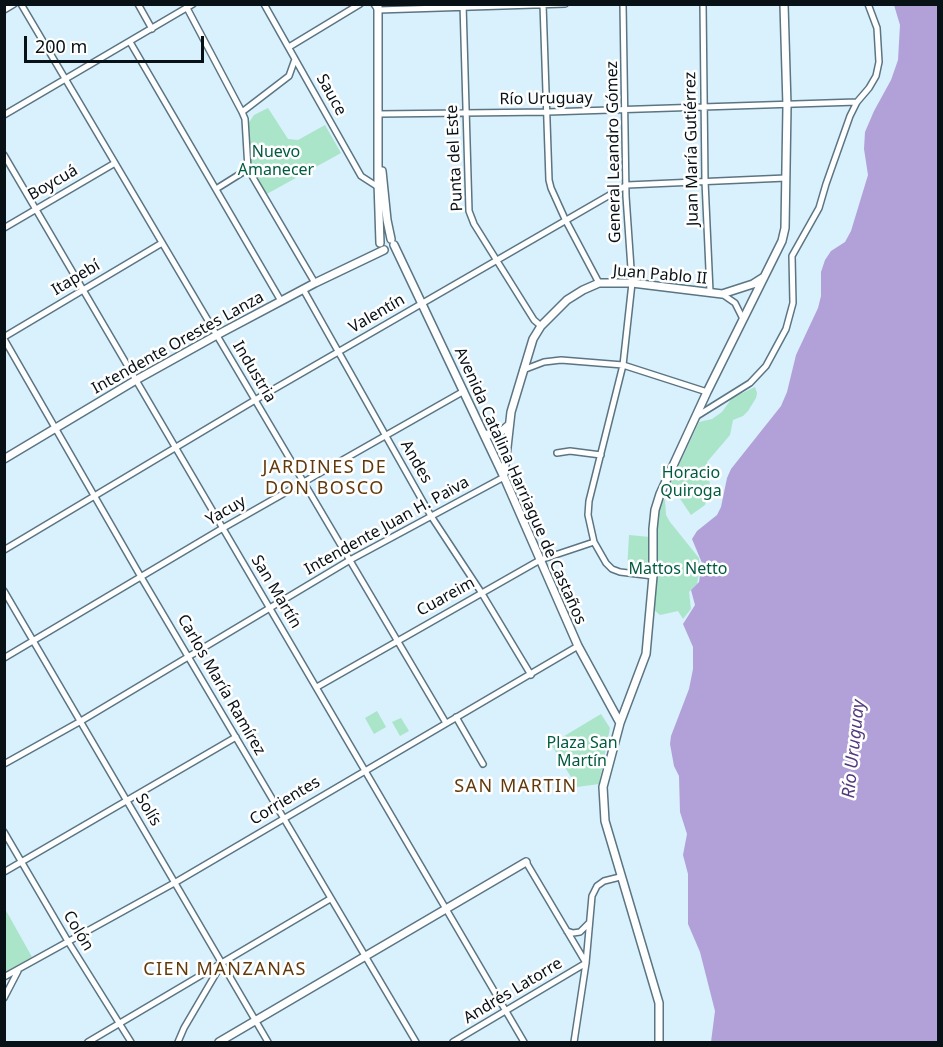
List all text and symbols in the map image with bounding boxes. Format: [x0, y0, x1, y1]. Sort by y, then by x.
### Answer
scale bar [27, 24, 207, 62]
text: 200 m [35, 34, 87, 58]
street label: General Leandro Gómez [603, 61, 625, 243]
street label: Sauce [312, 71, 350, 119]
street label: Juan María Gutiérrez [681, 72, 703, 226]
street label: Río Uruguay [499, 89, 593, 109]
street label: Punta del Este [443, 104, 467, 212]
park label: Nuevo Amanecer [238, 142, 314, 180]
street label: Boycuá [25, 161, 81, 205]
street label: Itapebí [48, 256, 104, 300]
street label: Juan Pablo II [612, 261, 708, 289]
street label: Intendente Orestes Lanza [89, 288, 267, 398]
street label: Valentín [346, 290, 408, 338]
street label: Industria [228, 338, 280, 406]
street label: Avenida Catalina Harriague de Castaños [450, 344, 590, 628]
street label: Andes [396, 437, 436, 487]
district label: JARDINES DE DON BOSCO [263, 457, 387, 500]
park label: Horacio Quiroga [660, 463, 722, 501]
street label: Intendente Juan H. Paiva [301, 473, 473, 579]
street label: Yacuy [203, 492, 249, 530]
street label: San Martín [247, 552, 305, 632]
park label: Mattos Netto [629, 559, 727, 579]
street label: Cuareim [414, 573, 478, 621]
street label: Carlos María Ramírez [173, 611, 269, 759]
water label: Río Uruguay [838, 699, 870, 799]
park label: Plaza San Martín [546, 733, 618, 771]
street label: Corrientes [246, 773, 324, 829]
district label: SAN MARTIN [454, 776, 578, 798]
street label: Solís [131, 790, 165, 830]
street label: Colón [59, 907, 97, 955]
street label: Andrés Latorre [460, 954, 566, 1028]
district label: CIEN MANZANAS [143, 959, 307, 981]

